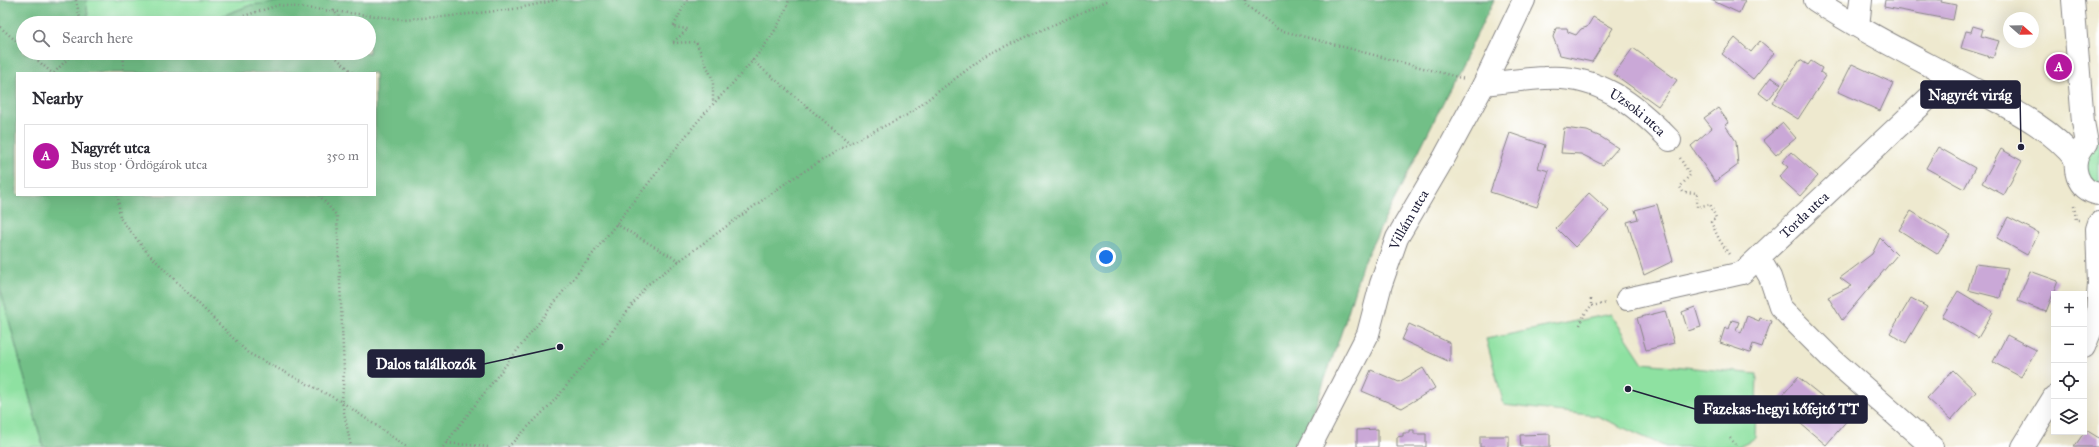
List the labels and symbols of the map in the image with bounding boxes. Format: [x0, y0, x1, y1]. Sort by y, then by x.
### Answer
north arrow [2003, 12, 2039, 48]
pin: A [2046, 52, 2072, 82]
callout: Nagyrét virág [1921, 81, 2020, 108]
street label: Uzsoki utca [1607, 85, 1669, 139]
text: Nagyrét virág [1928, 86, 2013, 105]
street label: Villám utca [1385, 186, 1432, 253]
street label: Torda utca [1776, 188, 1832, 242]
your location [1096, 247, 1116, 267]
callout: Dalos találkozók [368, 350, 484, 377]
text: Dalos találkozók [376, 355, 477, 373]
callout: Fazekas-hegyi kőfejtő TT [1695, 396, 1867, 423]
text: Fazekas-hegyi kőfejtő TT [1703, 400, 1860, 419]

